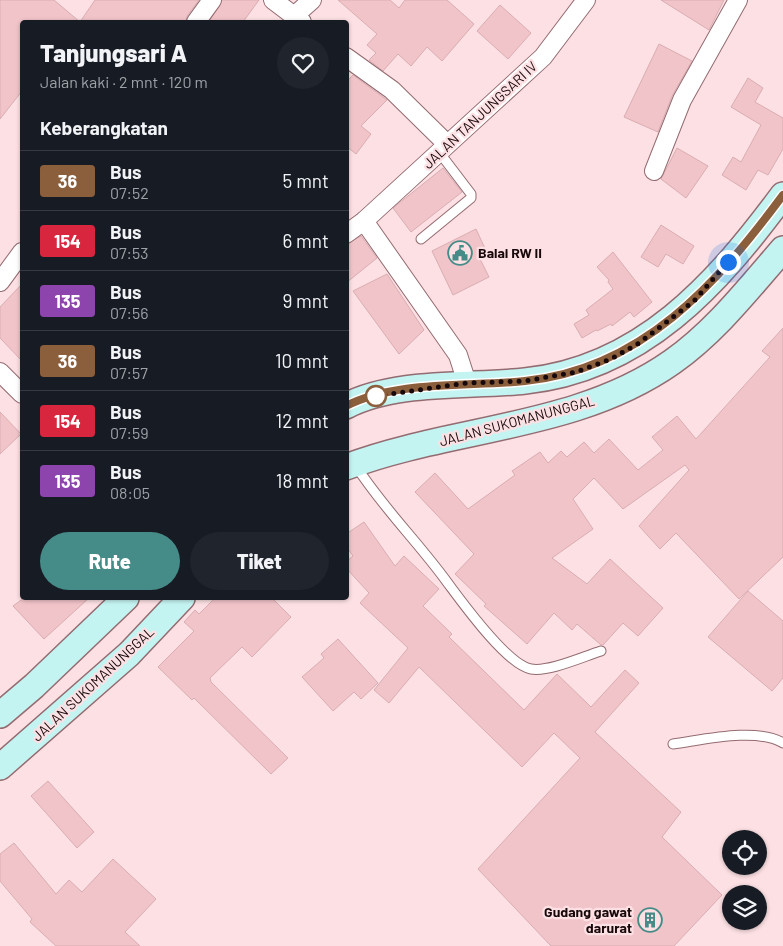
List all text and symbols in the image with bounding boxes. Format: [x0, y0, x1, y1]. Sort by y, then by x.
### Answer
button: heart [277, 37, 329, 89]
text: Tanjungsari A [40, 38, 187, 67]
street label: JALAN TANJUNGSARI IV [419, 57, 540, 172]
text: Jalan kaki · 2 mnt · 120 m [40, 72, 208, 91]
text: Keberangkatan [40, 116, 168, 139]
text: Bus [110, 160, 142, 183]
text: 5 mnt [283, 169, 329, 192]
text: 36 [58, 170, 77, 192]
text: 07:52 [110, 183, 149, 202]
text: Bus [110, 220, 142, 243]
text: 6 mnt [283, 229, 329, 252]
text: 154 [54, 230, 81, 252]
public building icon: Balai RW II [447, 240, 473, 266]
text: 07:53 [110, 243, 149, 262]
place label: Balai RW II [478, 244, 542, 261]
your location [716, 250, 741, 275]
text: Bus [110, 280, 142, 303]
text: 9 mnt [282, 289, 329, 312]
text: 135 [55, 290, 80, 312]
text: 07:56 [110, 303, 149, 322]
text: Bus [110, 340, 142, 363]
text: 10 mnt [275, 349, 329, 372]
text: 36 [58, 350, 77, 372]
text: 07:57 [110, 363, 148, 382]
unlabelled marker [365, 385, 387, 407]
street label: JALAN SUKOMANUNGGAL [437, 392, 596, 449]
text: Bus [110, 400, 142, 423]
text: 12 mnt [275, 409, 329, 432]
text: 154 [54, 410, 81, 432]
text: 07:59 [110, 423, 149, 442]
text: Bus [110, 460, 142, 483]
text: 18 mnt [276, 469, 329, 492]
text: 135 [55, 470, 80, 492]
text: 08:05 [110, 483, 150, 502]
button: Rute [40, 532, 180, 590]
button: Tiket [190, 532, 329, 590]
street label: JALAN SUKOMANUNGGAL [28, 623, 157, 744]
map controls [722, 830, 767, 930]
button: locate [722, 830, 767, 875]
button: layers [722, 885, 767, 930]
place label: Gudang gawat darurat [544, 903, 632, 936]
building icon: Gudang gawat darurat [637, 907, 663, 933]

